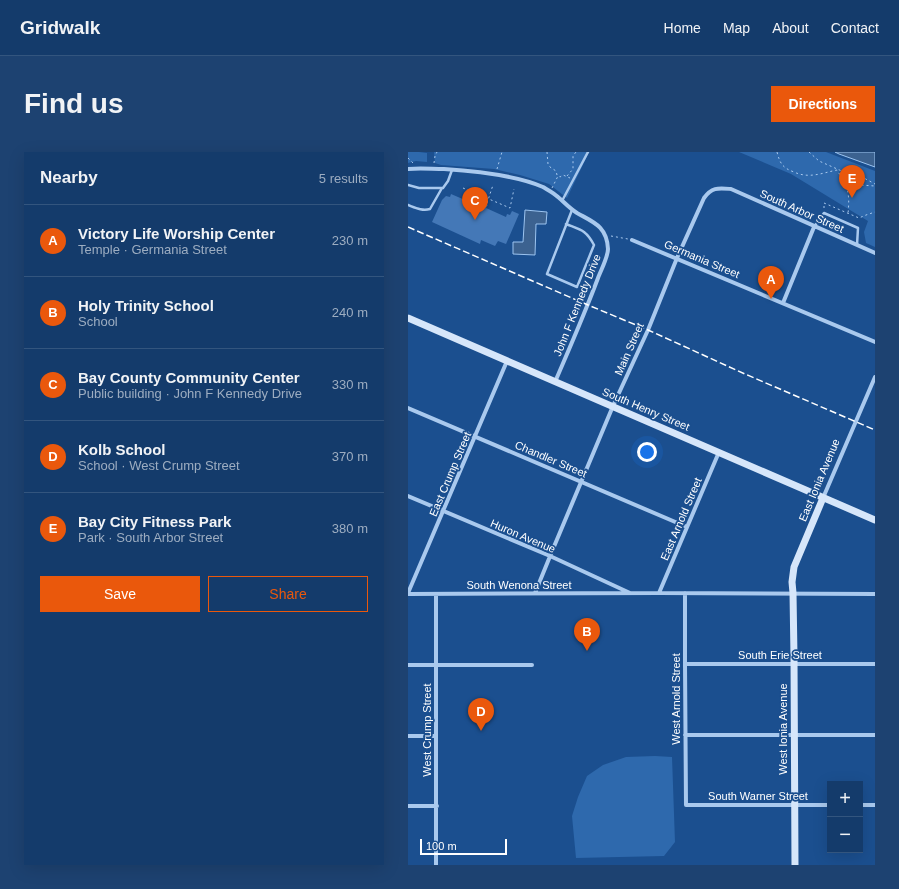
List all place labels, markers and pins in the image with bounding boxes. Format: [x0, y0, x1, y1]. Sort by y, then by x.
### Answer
pin: E [839, 165, 865, 198]
pin: C [462, 187, 488, 220]
pin: A [758, 266, 784, 299]
pin: B [574, 618, 600, 651]
pin: D [468, 698, 494, 731]

